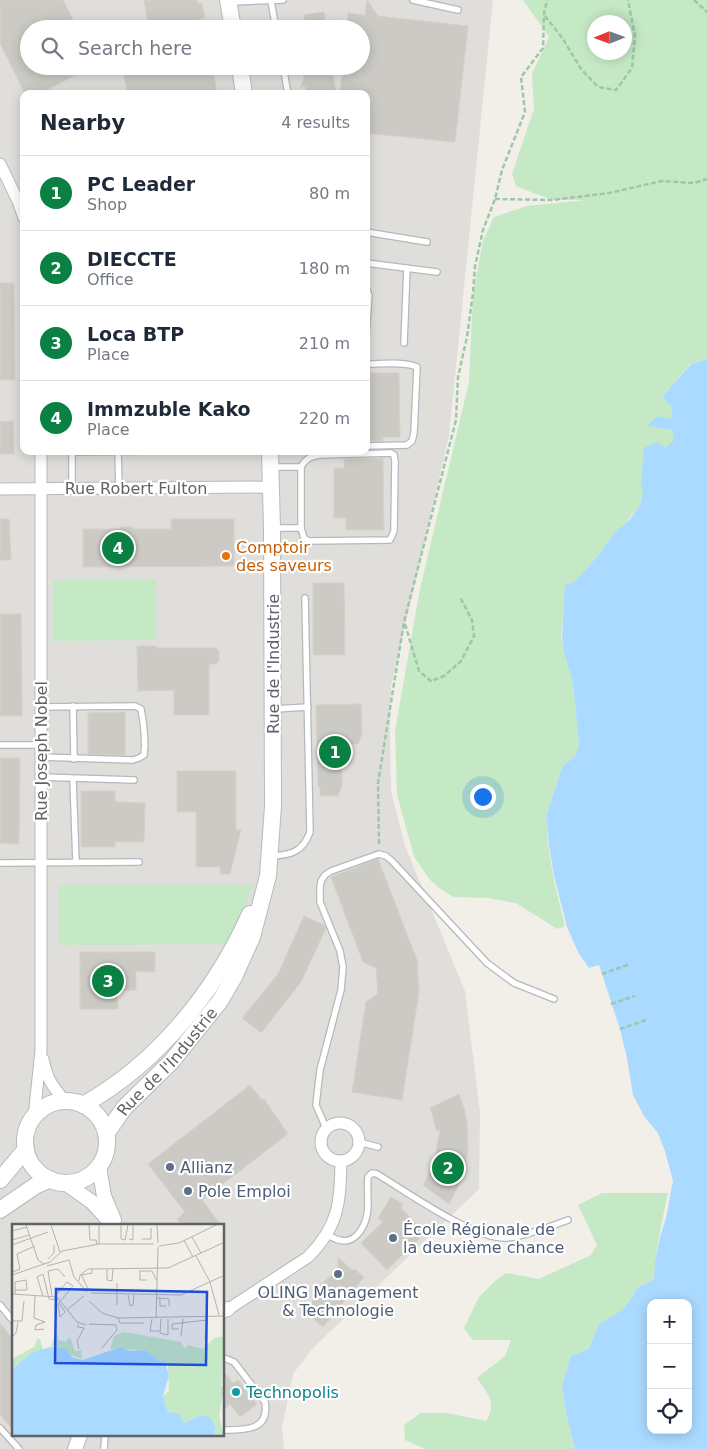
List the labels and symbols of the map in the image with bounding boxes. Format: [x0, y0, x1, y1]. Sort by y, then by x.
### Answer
north arrow [587, 15, 632, 60]
street label: Rue Robert Fulton [65, 479, 207, 498]
pin: 4 [102, 529, 134, 567]
place label: Comptoir des saveurs [236, 538, 332, 575]
marker: Comptoir des saveurs [220, 550, 232, 562]
street label: Rue de l'Industrie [264, 594, 283, 734]
street label: Rue Joseph Nobel [32, 681, 51, 821]
pin: 1 [319, 733, 351, 771]
your location [470, 784, 496, 810]
pin: 3 [92, 962, 124, 1000]
street label: Rue de l'Industrie [113, 1004, 221, 1119]
pin: 2 [432, 1149, 464, 1187]
place label: Allianz [180, 1158, 233, 1177]
marker: Allianz [164, 1161, 176, 1173]
place label: Pole Emploi [198, 1182, 291, 1201]
marker: Pole Emploi [182, 1185, 194, 1197]
place label: École Régionale de la deuxième chance [403, 1220, 564, 1257]
inset map [12, 1224, 225, 1436]
marker: École Régionale de la deuxième chance [387, 1232, 399, 1244]
marker: OLING Management & Technologie [332, 1268, 344, 1280]
place label: OLING Management & Technologie [257, 1283, 419, 1320]
place label: Technopolis [245, 1383, 339, 1402]
marker: Technopolis [230, 1386, 242, 1398]

